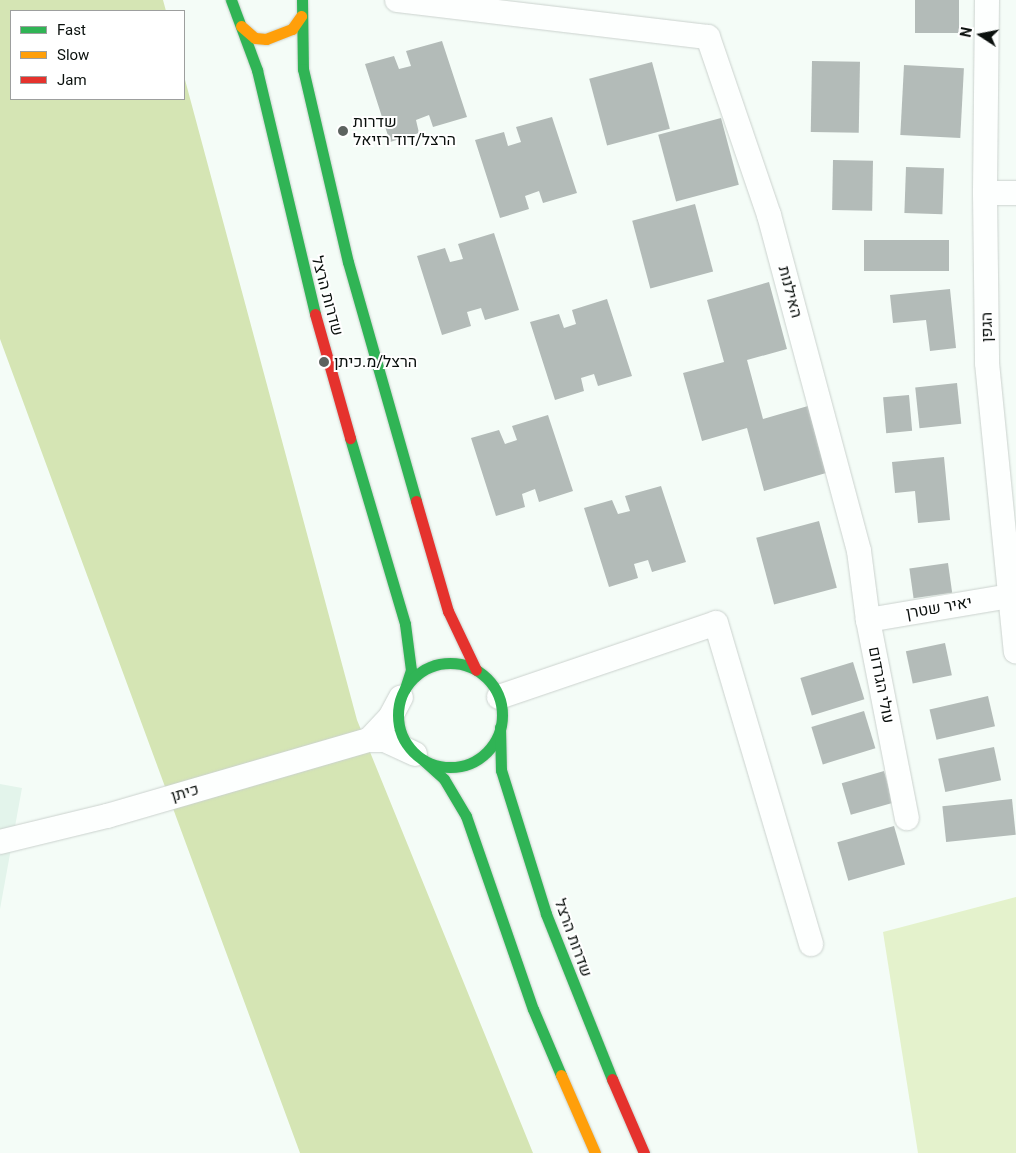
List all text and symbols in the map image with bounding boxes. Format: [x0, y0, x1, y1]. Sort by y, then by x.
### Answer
legend [10, 10, 185, 100]
north arrow [956, 10, 1006, 60]
text: Fast [57, 21, 86, 39]
text: N [957, 26, 975, 39]
text: Slow [57, 46, 89, 64]
text: Jam [57, 71, 87, 89]
place label: שדרות הרצל/דוד רזיאל [353, 112, 456, 150]
marker: שדרות הרצל/דוד רזיאל [337, 125, 349, 137]
street label: שדרות הרצל [307, 254, 347, 338]
street label: האילנות [774, 264, 806, 320]
street label: הגפן [977, 312, 997, 342]
place label: הרצל/מ.כיתן [334, 352, 417, 372]
marker: הרצל/מ.כיתן [318, 356, 330, 368]
street label: יאיר שטרן [904, 593, 974, 623]
street label: עולי הגרדום [864, 645, 898, 725]
street label: כיתן [169, 780, 201, 806]
street label: שדרות הרצל [550, 896, 596, 980]

